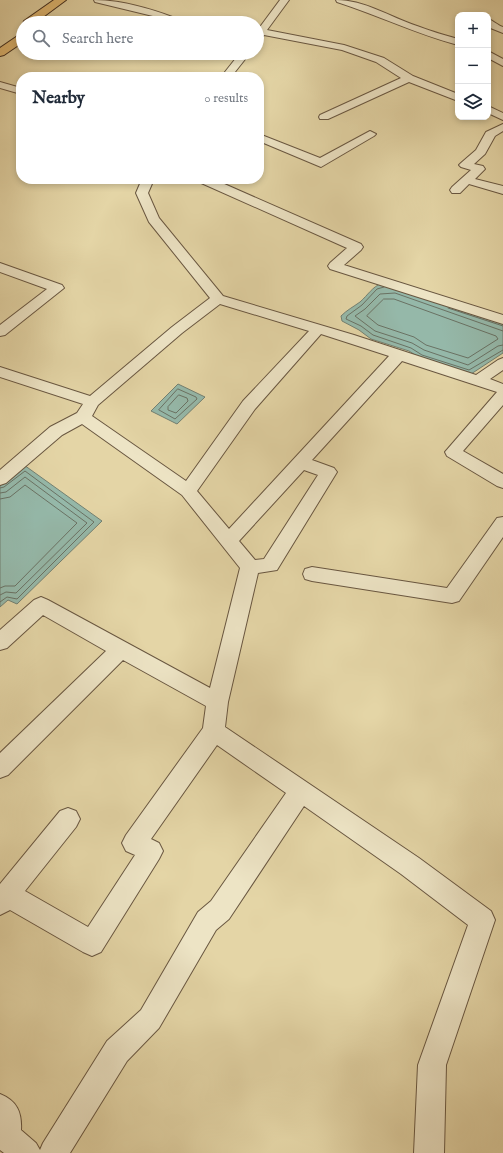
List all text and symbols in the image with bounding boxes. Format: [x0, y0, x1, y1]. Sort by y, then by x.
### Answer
map controls [455, 12, 491, 120]
button: + [455, 12, 491, 48]
search box [16, 16, 264, 60]
icon: search [30, 27, 52, 49]
text: Search here [62, 29, 133, 48]
button: − [455, 48, 491, 84]
button: layers [455, 84, 491, 120]
text: Nearby [32, 88, 85, 109]
text: 0 results [204, 90, 248, 107]

